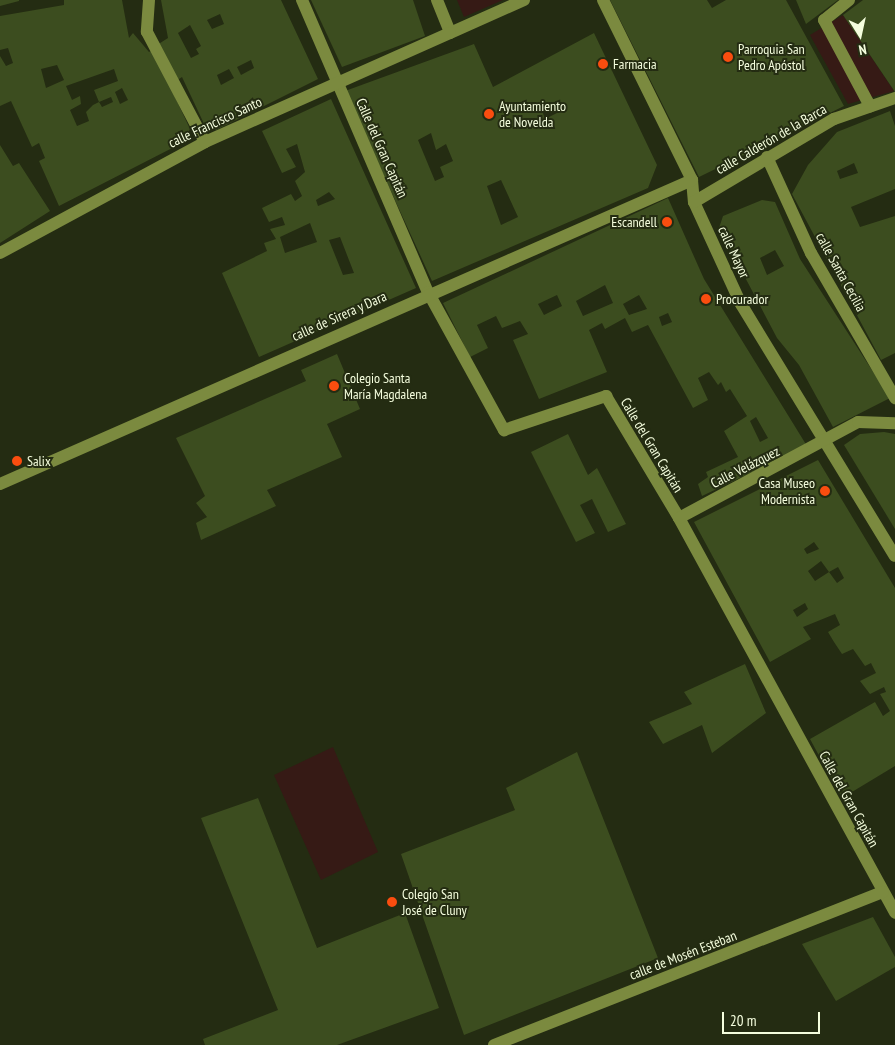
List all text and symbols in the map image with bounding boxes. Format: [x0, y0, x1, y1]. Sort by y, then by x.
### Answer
north arrow [835, 10, 885, 60]
text: N [857, 40, 868, 59]
place label: Parroquia San Pedro Apóstol [738, 41, 805, 74]
marker: Parroquia San Pedro Apóstol [722, 51, 734, 63]
place label: Farmacia [613, 56, 657, 72]
marker: Farmacia [597, 58, 609, 70]
street label: calle Francisco Santo [166, 93, 264, 151]
street label: Calle del Gran Capitán [353, 96, 411, 200]
place label: Ayuntamiento de Novelda [499, 98, 566, 130]
street label: calle Calderón de la Barca [713, 100, 829, 178]
marker: Ayuntamiento de Novelda [483, 108, 495, 120]
place label: Escandell [611, 214, 657, 230]
marker: Escandell [661, 216, 673, 228]
street label: calle Mayor [715, 223, 753, 281]
street label: calle Santa Cecilia [812, 230, 870, 314]
street label: calle de Sirera y Dara [289, 288, 389, 344]
place label: Procurador [716, 291, 768, 307]
marker: Procurador [700, 293, 712, 305]
place label: Colegio Santa María Magdalena [344, 370, 427, 402]
marker: Colegio Santa María Magdalena [328, 380, 340, 392]
street label: Calle del Gran Capitán [617, 395, 687, 495]
street label: Calle Velázquez [708, 442, 782, 492]
place label: Salix [27, 453, 51, 469]
marker: Salix [11, 455, 23, 467]
place label: Casa Museo Modernista [758, 475, 815, 508]
marker: Casa Museo Modernista [819, 485, 831, 497]
street label: Calle del Gran Capitán [816, 748, 882, 850]
place label: Colegio San José de Cluny [402, 886, 467, 919]
marker: Colegio San José de Cluny [386, 896, 398, 908]
street label: calle de Mosén Esteban [627, 927, 739, 983]
scale bar [725, 1002, 822, 1034]
text: 20 m [730, 1011, 756, 1030]

